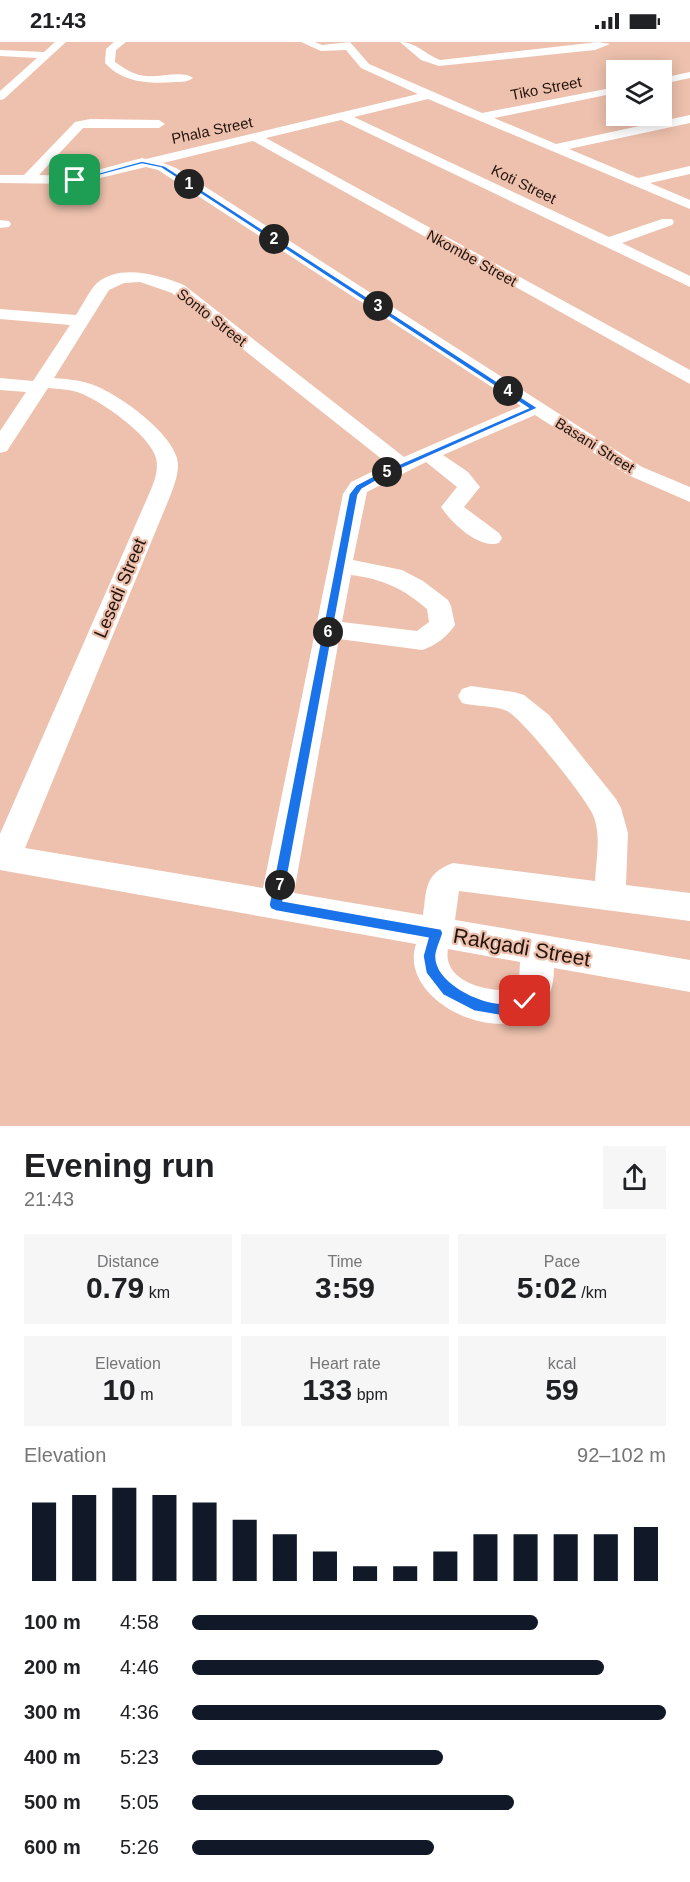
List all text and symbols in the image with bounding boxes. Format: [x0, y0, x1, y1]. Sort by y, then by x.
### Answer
text: 21:43 [30, 8, 86, 33]
map controls [606, 60, 672, 126]
button: layers [606, 60, 672, 126]
street label: Tiko Street [509, 73, 584, 103]
street label: Phala Street [170, 113, 255, 147]
pin [49, 154, 100, 205]
street label: Koti Street [489, 161, 560, 207]
icon: arrive [58, 163, 91, 196]
pin: 1 [174, 169, 204, 199]
text: 1 [185, 175, 193, 192]
pin: 2 [259, 224, 289, 254]
street label: Nkombe Street [424, 226, 521, 290]
text: 2 [270, 230, 278, 247]
street label: Sonto Street [174, 285, 251, 350]
pin: 3 [363, 291, 393, 321]
text: 3 [374, 297, 382, 314]
pin: 4 [493, 376, 523, 406]
text: 4 [504, 382, 512, 399]
street label: Basani Street [552, 414, 638, 477]
pin: 5 [372, 457, 402, 487]
text: 5 [383, 463, 391, 480]
street label: Lesedi Street [90, 535, 150, 641]
pin: 6 [313, 617, 343, 647]
text: 6 [324, 623, 332, 640]
pin: 7 [265, 870, 295, 900]
text: 7 [276, 876, 284, 893]
street label: Rakgadi Street [452, 924, 593, 970]
pin [499, 975, 550, 1026]
icon: check [508, 984, 541, 1017]
button: share [603, 1146, 666, 1209]
text: Evening run [24, 1147, 215, 1184]
text: 21:43 [24, 1188, 74, 1210]
text: Distance [97, 1253, 159, 1270]
text: Time [328, 1253, 362, 1270]
text: Pace [544, 1253, 580, 1270]
text: 0.79 [86, 1271, 144, 1304]
text: 3:59 [315, 1271, 375, 1304]
text: 5:02 [517, 1271, 577, 1304]
text: km [144, 1284, 170, 1301]
text: /km [577, 1284, 607, 1301]
text: Elevation [95, 1355, 161, 1372]
text: Heart rate [309, 1355, 381, 1372]
text: kcal [548, 1355, 576, 1372]
text: 10 [102, 1373, 136, 1406]
text: 133 [302, 1373, 352, 1406]
text: 59 [545, 1373, 579, 1406]
text: m [136, 1386, 154, 1403]
text: bpm [352, 1386, 388, 1403]
text: Elevation [24, 1444, 106, 1466]
text: 92–102 m [577, 1444, 666, 1466]
text: 100 m [24, 1611, 81, 1633]
text: 4:58 [120, 1611, 159, 1633]
text: 200 m [24, 1656, 81, 1678]
text: 4:46 [120, 1656, 159, 1678]
text: 300 m [24, 1701, 81, 1723]
text: 4:36 [120, 1701, 159, 1723]
text: 400 m [24, 1746, 81, 1768]
text: 5:23 [120, 1746, 159, 1768]
text: 500 m [24, 1791, 81, 1813]
text: 5:05 [120, 1791, 159, 1813]
text: 600 m [24, 1836, 81, 1858]
text: 5:26 [120, 1836, 159, 1858]

